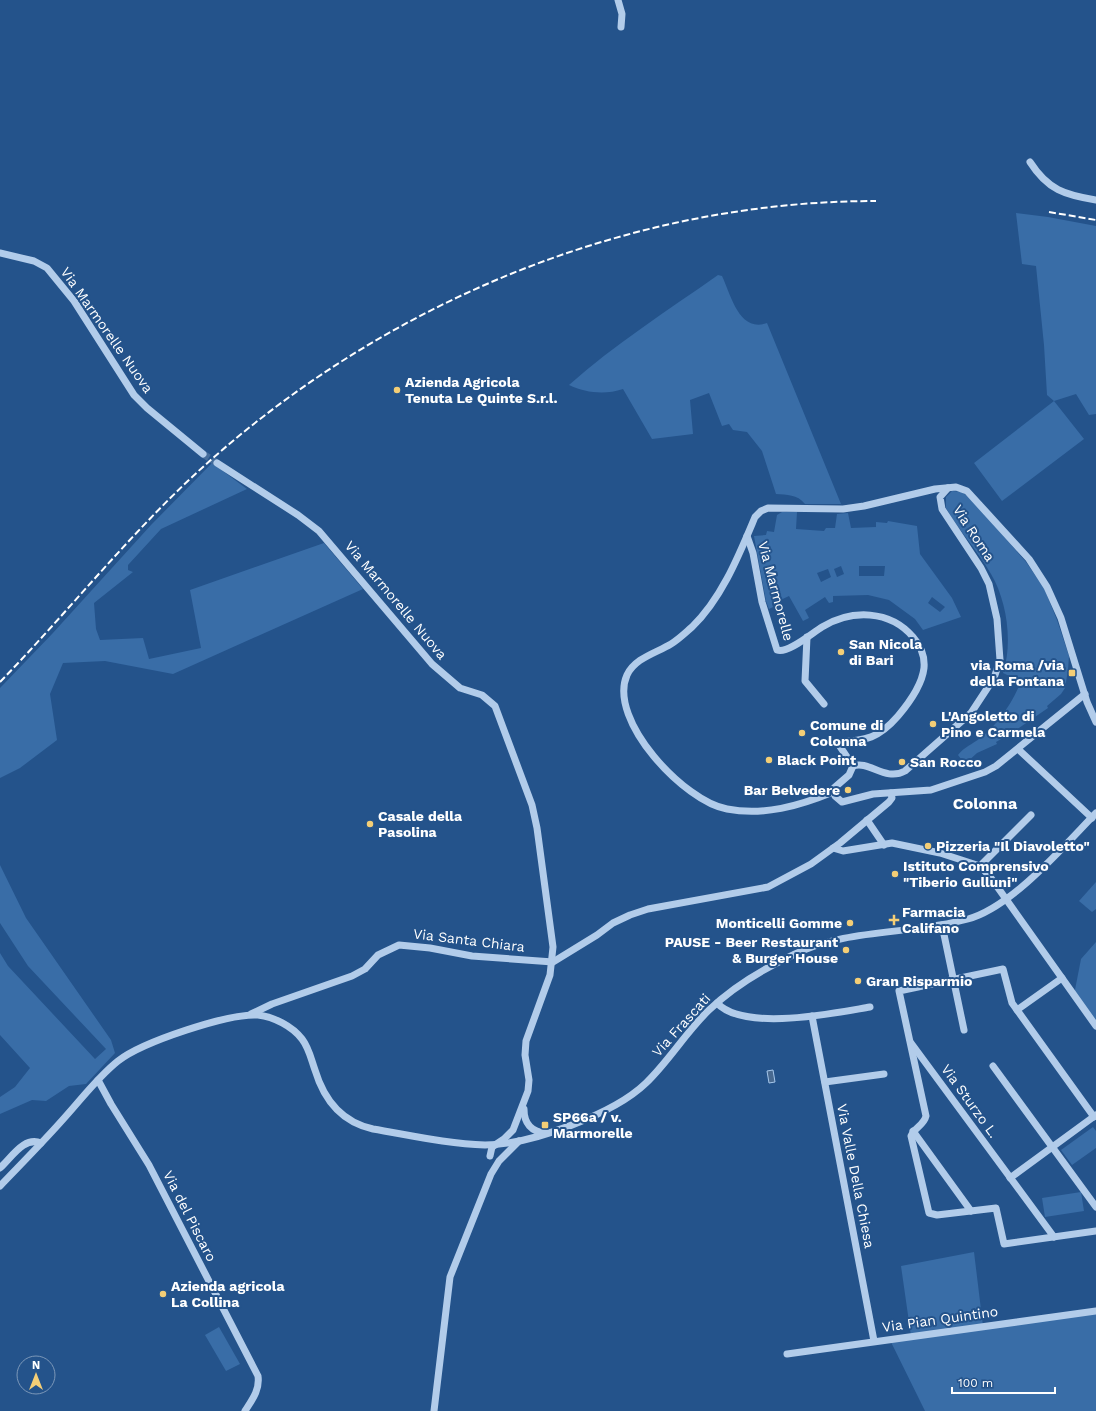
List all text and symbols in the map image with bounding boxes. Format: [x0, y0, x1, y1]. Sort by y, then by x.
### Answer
street label: Via Marmorelle Nuova [58, 264, 157, 396]
place label: Azienda Agricola Tenuta Le Quinte S.r.l. [405, 374, 558, 406]
marker: Azienda Agricola Tenuta Le Quinte S.r.l. [392, 385, 402, 395]
street label: Via Roma [950, 502, 998, 564]
street label: Via Marmorelle Nuova [342, 538, 450, 663]
street label: Via Marmorelle [755, 539, 797, 643]
place label: San Nicola di Bari [849, 636, 923, 668]
marker: San Nicola di Bari [836, 647, 846, 657]
place label: via Roma /via della Fontana [970, 657, 1065, 689]
marker: via Roma /via della Fontana [1067, 668, 1077, 678]
place label: L'Angoletto di Pino e Carmela [941, 708, 1046, 740]
place label: Comune di Colonna [810, 717, 883, 749]
marker: L'Angoletto di Pino e Carmela [928, 719, 938, 729]
marker: Comune di Colonna [797, 728, 807, 738]
place label: Black Point [777, 752, 856, 768]
place label: San Rocco [910, 754, 982, 770]
marker: Black Point [764, 755, 774, 765]
marker: San Rocco [897, 757, 907, 767]
place label: Bar Belvedere [744, 782, 840, 798]
marker: Bar Belvedere [843, 785, 853, 795]
district label: Colonna [953, 794, 1018, 813]
place label: Casale della Pasolina [378, 808, 463, 840]
marker: Casale della Pasolina [365, 819, 375, 829]
place label: Pizzeria "Il Diavoletto" [936, 838, 1090, 854]
marker: Pizzeria "Il Diavoletto" [923, 841, 933, 851]
place label: Istituto Comprensivo "Tiberio Gulluni" [903, 858, 1049, 890]
marker: Istituto Comprensivo "Tiberio Gulluni" [890, 869, 900, 879]
place label: Farmacia Califano [902, 904, 966, 936]
place label: Monticelli Gomme [716, 915, 842, 931]
marker: Farmacia Califano [889, 915, 899, 925]
marker: Monticelli Gomme [845, 918, 855, 928]
street label: Via Santa Chiara [412, 925, 526, 955]
place label: PAUSE - Beer Restaurant & Burger House [665, 934, 838, 966]
marker: PAUSE - Beer Restaurant & Burger House [841, 945, 851, 955]
place label: Gran Risparmio [866, 973, 972, 989]
marker: Gran Risparmio [853, 976, 863, 986]
street label: Via Frascati [649, 990, 713, 1060]
street label: Via Sturzo L. [938, 1061, 1002, 1141]
street label: Via Valle Della Chiesa [834, 1102, 878, 1250]
place label: SP66a / v. Marmorelle [553, 1109, 633, 1141]
marker: SP66a / v. Marmorelle [540, 1120, 550, 1130]
street label: Via del Piscaro [160, 1168, 220, 1264]
place label: Azienda agricola La Collina [171, 1278, 285, 1310]
marker: Azienda agricola La Collina [158, 1289, 168, 1299]
street label: Via Pian Quintino [881, 1303, 999, 1335]
north arrow [16, 1355, 56, 1395]
text: N [32, 1359, 40, 1372]
scale bar [952, 1369, 1055, 1395]
text: 100 m [958, 1376, 993, 1390]

